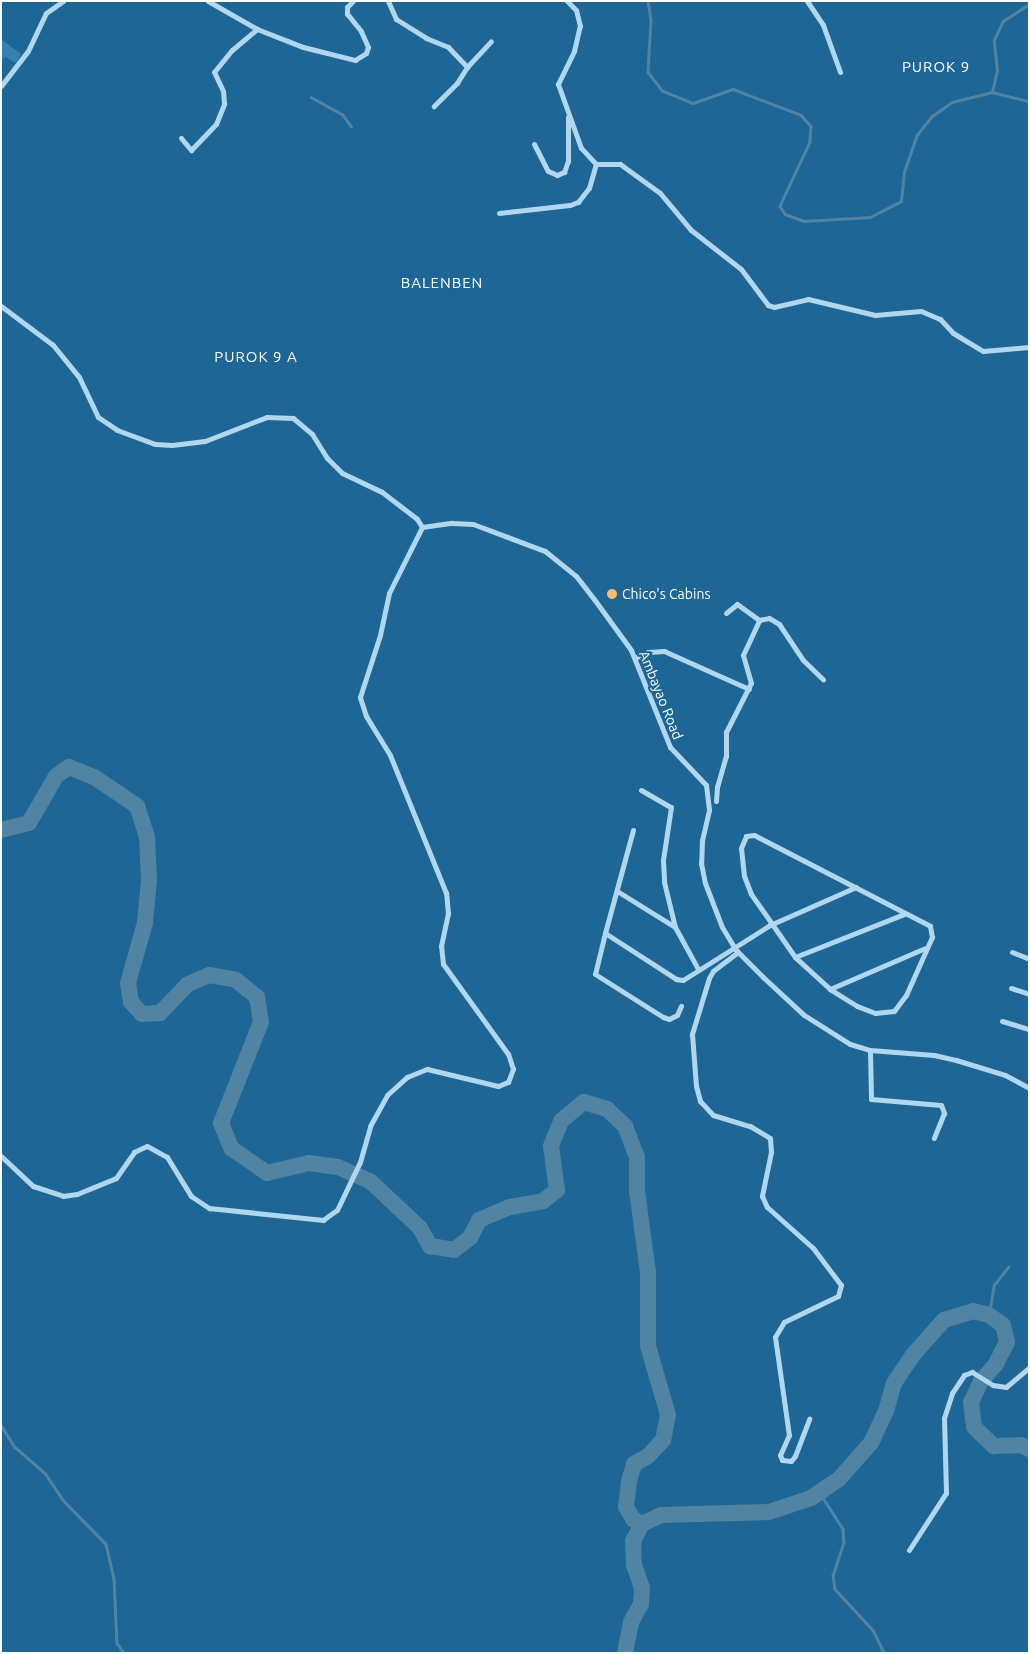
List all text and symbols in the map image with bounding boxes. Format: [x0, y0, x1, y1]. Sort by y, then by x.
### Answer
district label: PUROK 9 [901, 58, 971, 76]
district label: BALENBEN [400, 274, 484, 292]
district label: PUROK 9 A [213, 348, 299, 366]
place label: Chico's Cabins [622, 586, 710, 602]
marker: Chico's Cabins [606, 588, 618, 600]
street label: Ambayao Road [636, 648, 686, 742]

